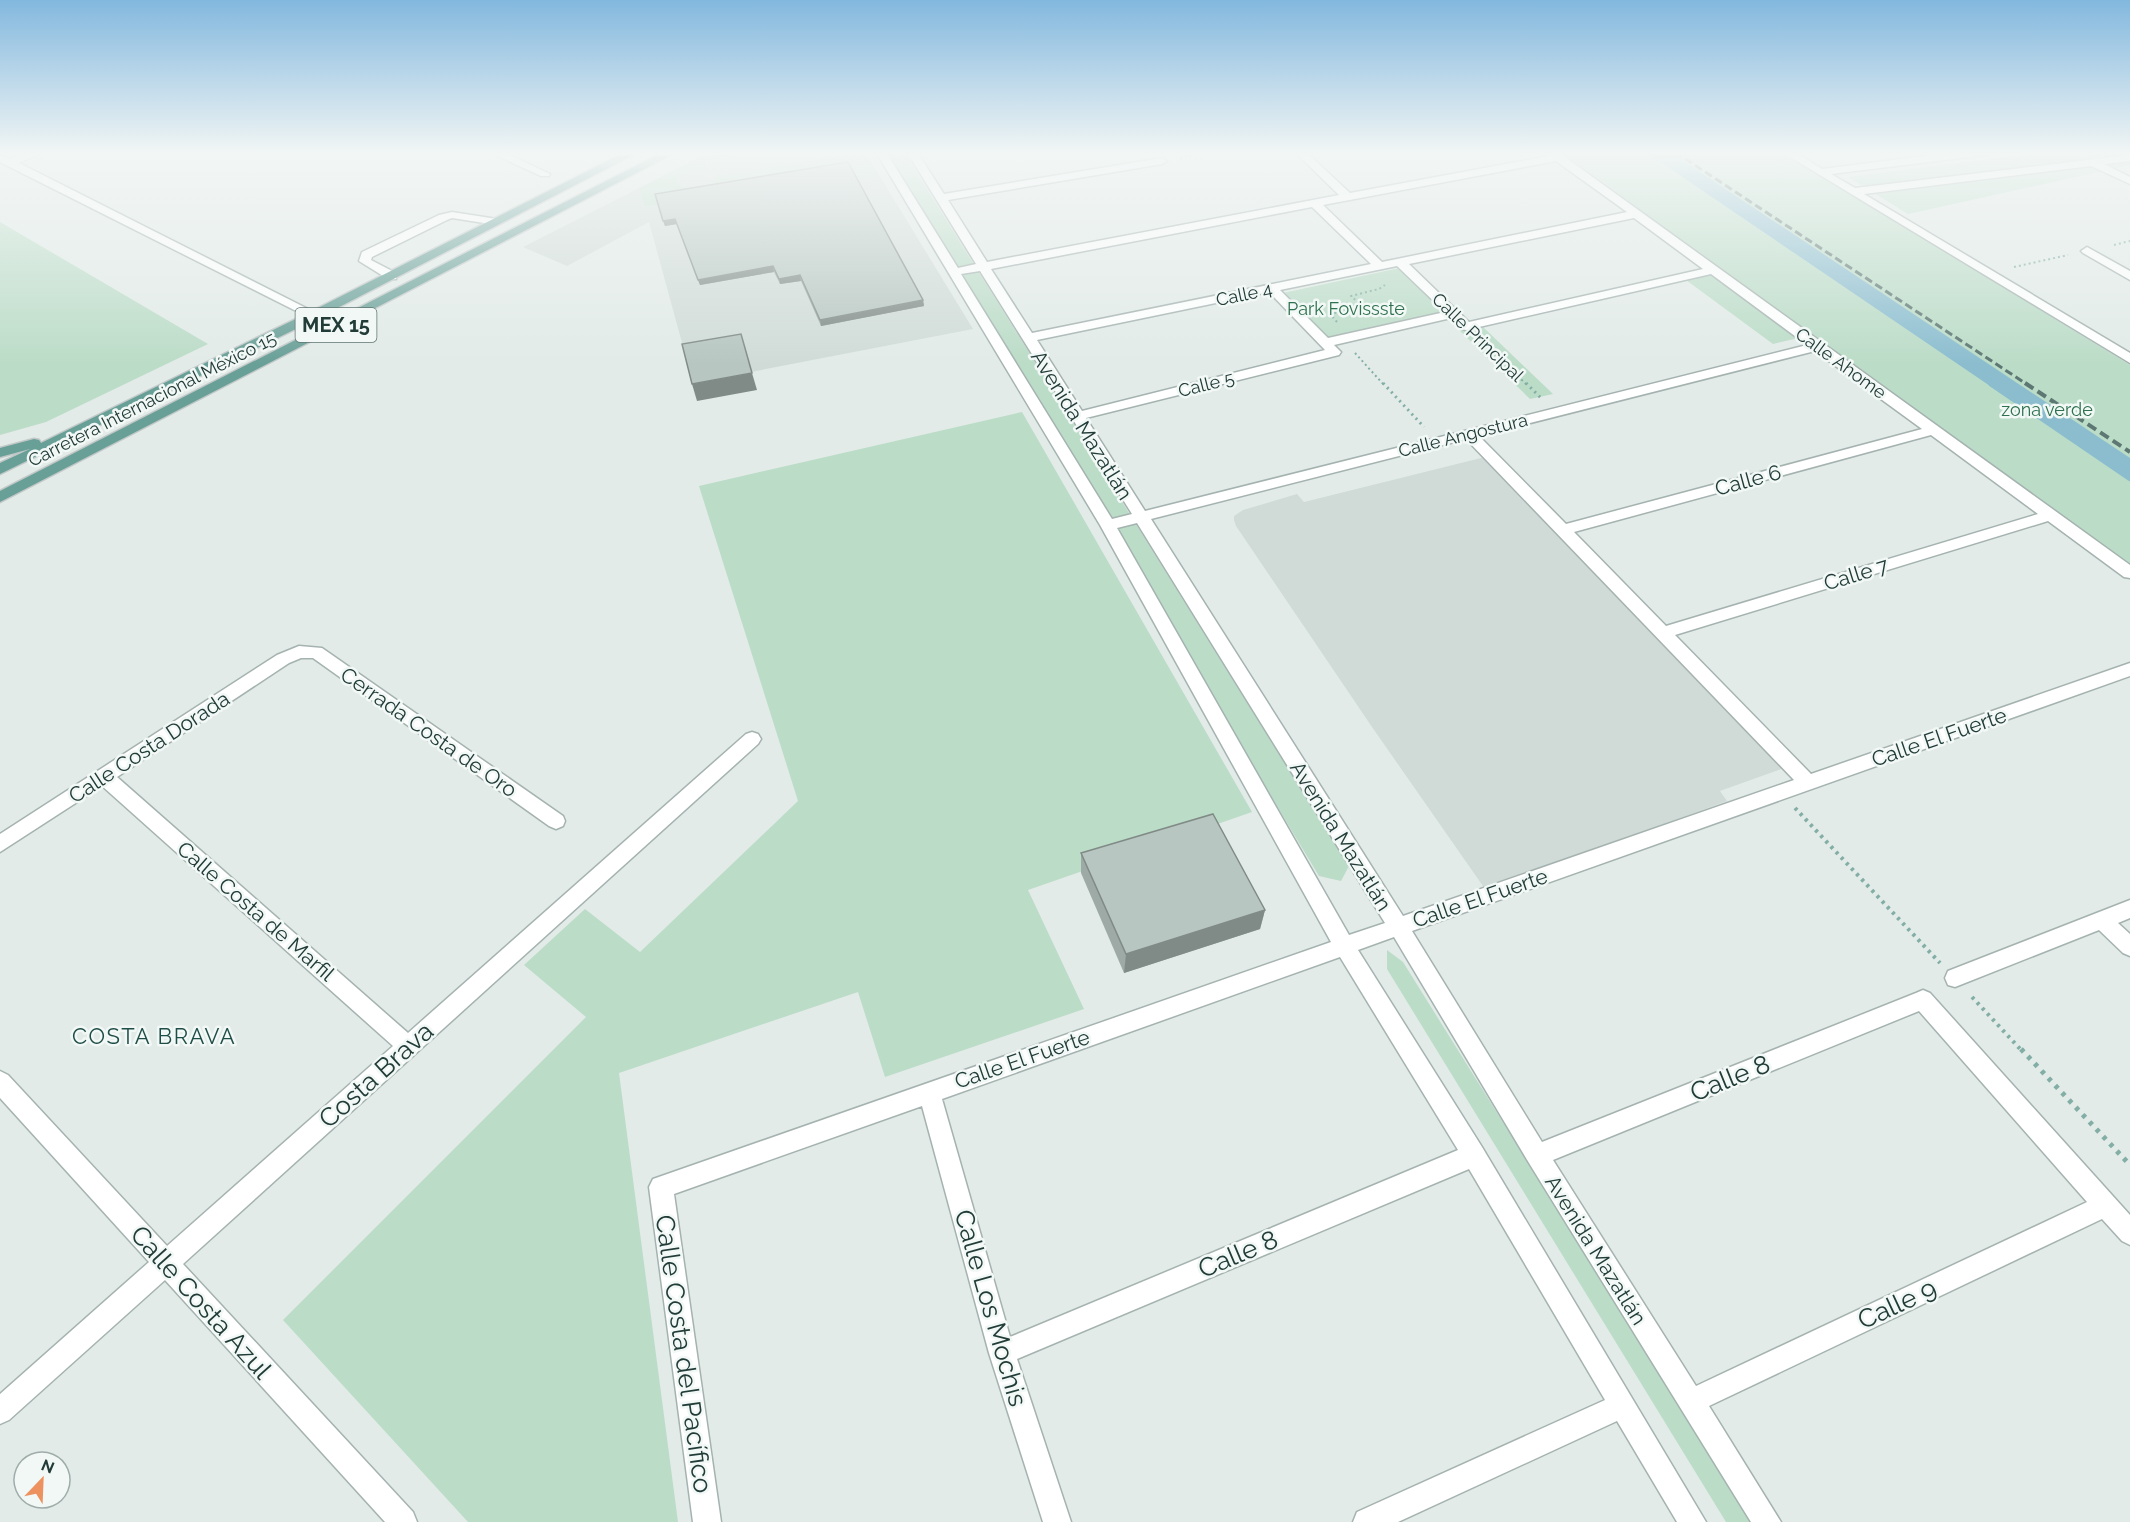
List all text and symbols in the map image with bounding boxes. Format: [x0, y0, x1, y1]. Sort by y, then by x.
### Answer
street label: Calle 4 [1214, 278, 1274, 310]
street label: Calle Principal [1428, 288, 1528, 386]
park label: Park Fovissste [1287, 298, 1405, 319]
road number: MEX 15 [296, 308, 376, 342]
street label: Calle Ahome [1792, 323, 1891, 403]
street label: Carretera Internacional México 15 [25, 327, 280, 471]
street label: Avenida Mazatlán [1026, 346, 1138, 504]
street label: Calle 5 [1176, 367, 1236, 401]
park label: zona verde [2001, 399, 2093, 420]
street label: Calle Angostura [1396, 409, 1530, 461]
street label: Calle 6 [1712, 459, 1784, 501]
street label: Calle 7 [1821, 552, 1892, 596]
street label: Cerrada Costa de Oro [336, 662, 522, 802]
street label: Calle Costa Dorada [64, 686, 234, 808]
street label: Calle El Fuerte [1868, 702, 2010, 772]
street label: Avenida Mazatlán [1285, 757, 1397, 915]
street label: Calle Costa de Marfil [172, 836, 340, 986]
street label: Calle El Fuerte [1409, 863, 1551, 933]
street label: Costa Brava [313, 1016, 439, 1134]
district label: COSTA BRAVA [72, 1023, 236, 1049]
street label: Calle El Fuerte [951, 1024, 1093, 1094]
street label: Calle 8 [1686, 1048, 1774, 1108]
street label: Avenida Mazatlán [1540, 1171, 1652, 1329]
street label: Calle Los Mochis [949, 1206, 1033, 1410]
street label: Calle Costa del Pacífico [650, 1213, 718, 1495]
street label: Calle Costa Azul [124, 1219, 278, 1385]
street label: Calle 8 [1194, 1224, 1282, 1284]
street label: Calle 9 [1853, 1273, 1941, 1335]
north arrow [12, 1450, 72, 1510]
text: N [38, 1456, 57, 1478]

